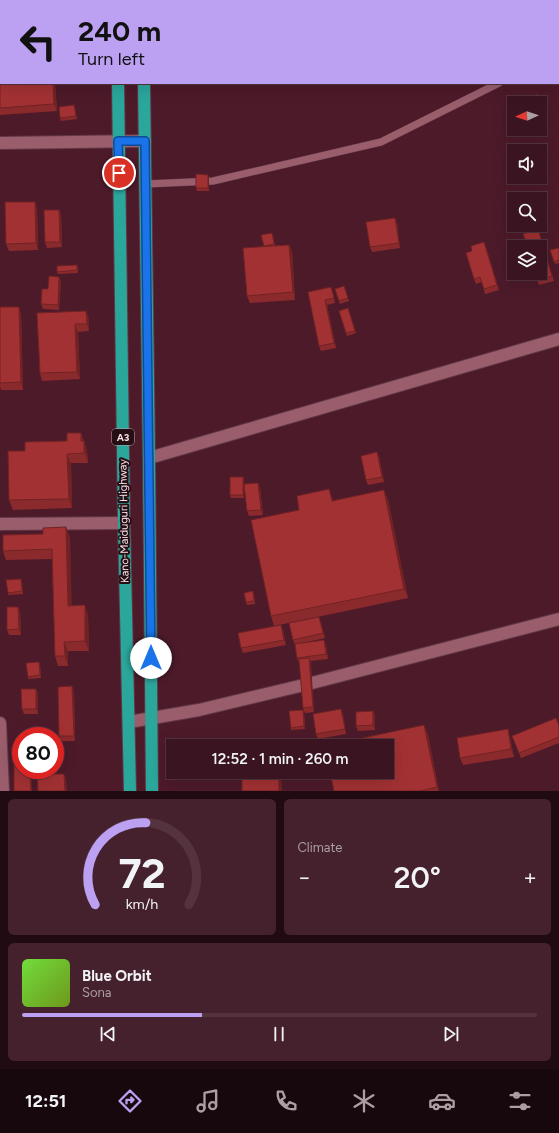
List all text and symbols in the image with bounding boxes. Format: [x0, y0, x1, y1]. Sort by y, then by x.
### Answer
text: 240 m [78, 14, 161, 48]
icon: left [12, 16, 64, 68]
text: Turn left [78, 48, 145, 70]
north arrow [507, 96, 547, 136]
map controls [507, 96, 547, 280]
button: sound [507, 144, 547, 184]
pin [102, 156, 136, 190]
icon: arrive [108, 162, 130, 184]
button: search [507, 192, 547, 232]
button: layers [507, 240, 547, 280]
road number: A3 [112, 429, 134, 445]
street label: Kano-Maiduguri Highway [116, 459, 132, 583]
position arrow [130, 637, 172, 679]
speed limit sign: 80 [12, 727, 64, 779]
text: 12:52 · 1 min · 260 m [211, 750, 349, 768]
text: Climate [298, 840, 342, 855]
text: 72 [118, 848, 165, 898]
text: 20° [393, 859, 441, 896]
text: − [298, 864, 311, 891]
text: + [523, 864, 537, 891]
text: km/h [125, 895, 158, 913]
text: Blue Orbit [82, 967, 152, 985]
text: Sona [82, 985, 111, 1000]
icon: previous [97, 1023, 119, 1045]
icon: pause [268, 1023, 290, 1045]
icon: next [440, 1023, 462, 1045]
icon: directions [116, 1087, 144, 1115]
icon: music [194, 1087, 222, 1115]
icon: phone [272, 1087, 300, 1115]
icon: climate [350, 1087, 378, 1115]
icon: car [428, 1087, 456, 1115]
icon: filters [506, 1087, 534, 1115]
text: 12:51 [25, 1090, 66, 1112]

